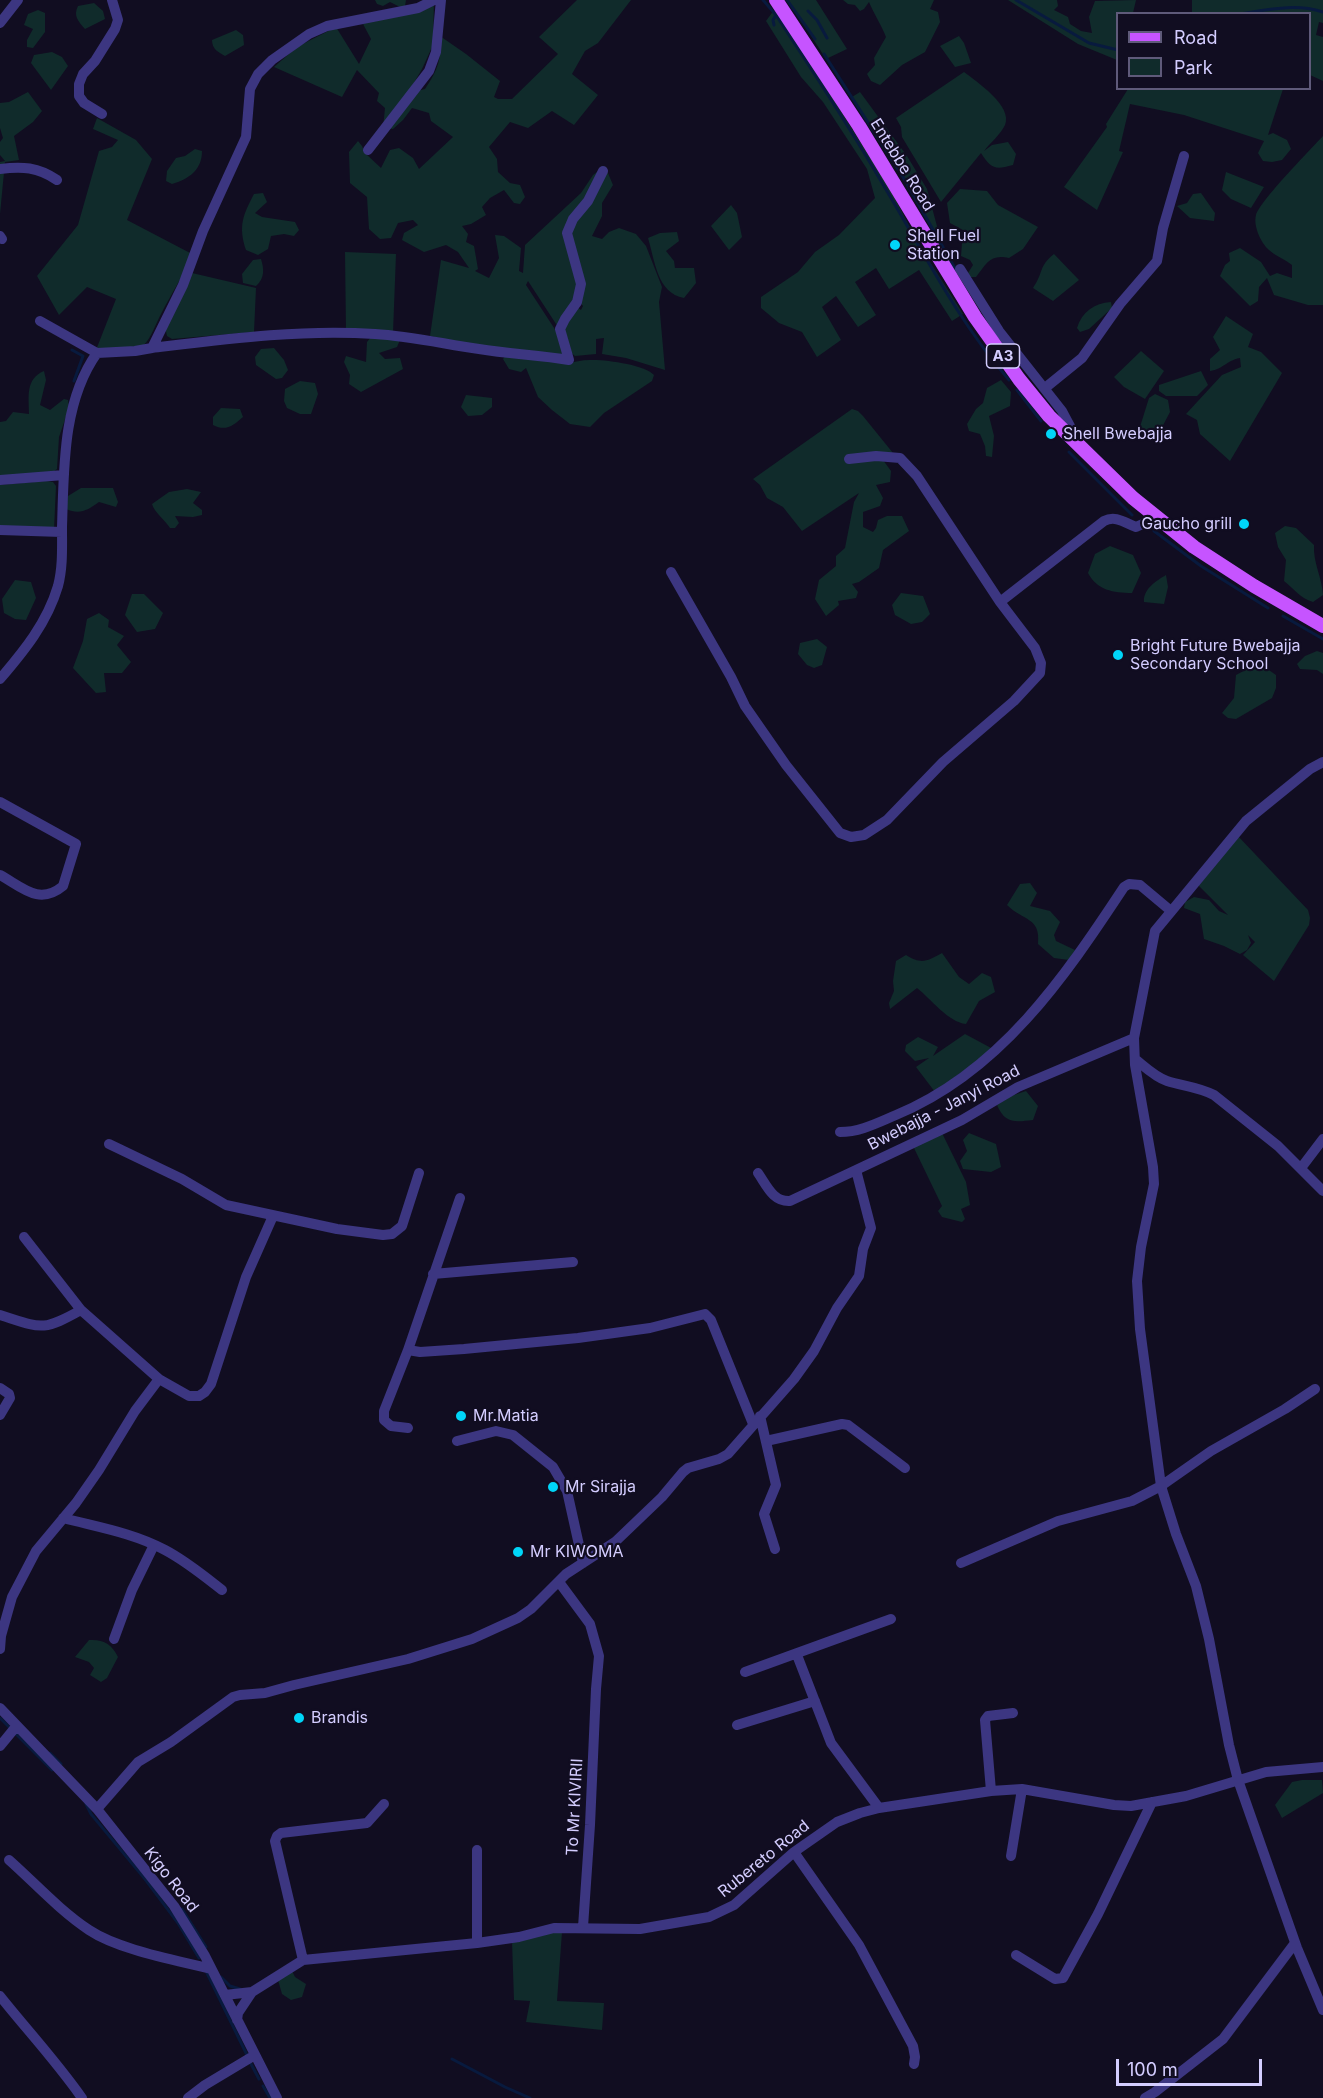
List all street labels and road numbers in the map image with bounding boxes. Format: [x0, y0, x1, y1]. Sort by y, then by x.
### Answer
street label: Entebbe Road [866, 115, 938, 215]
road number: A3 [986, 344, 1020, 368]
street label: Bwebajja - Janyi Road [865, 1061, 1023, 1155]
street label: To Mr KIVIRII [563, 1758, 587, 1856]
street label: Rubereto Road [715, 1816, 813, 1902]
street label: Kigo Road [140, 1844, 202, 1916]

